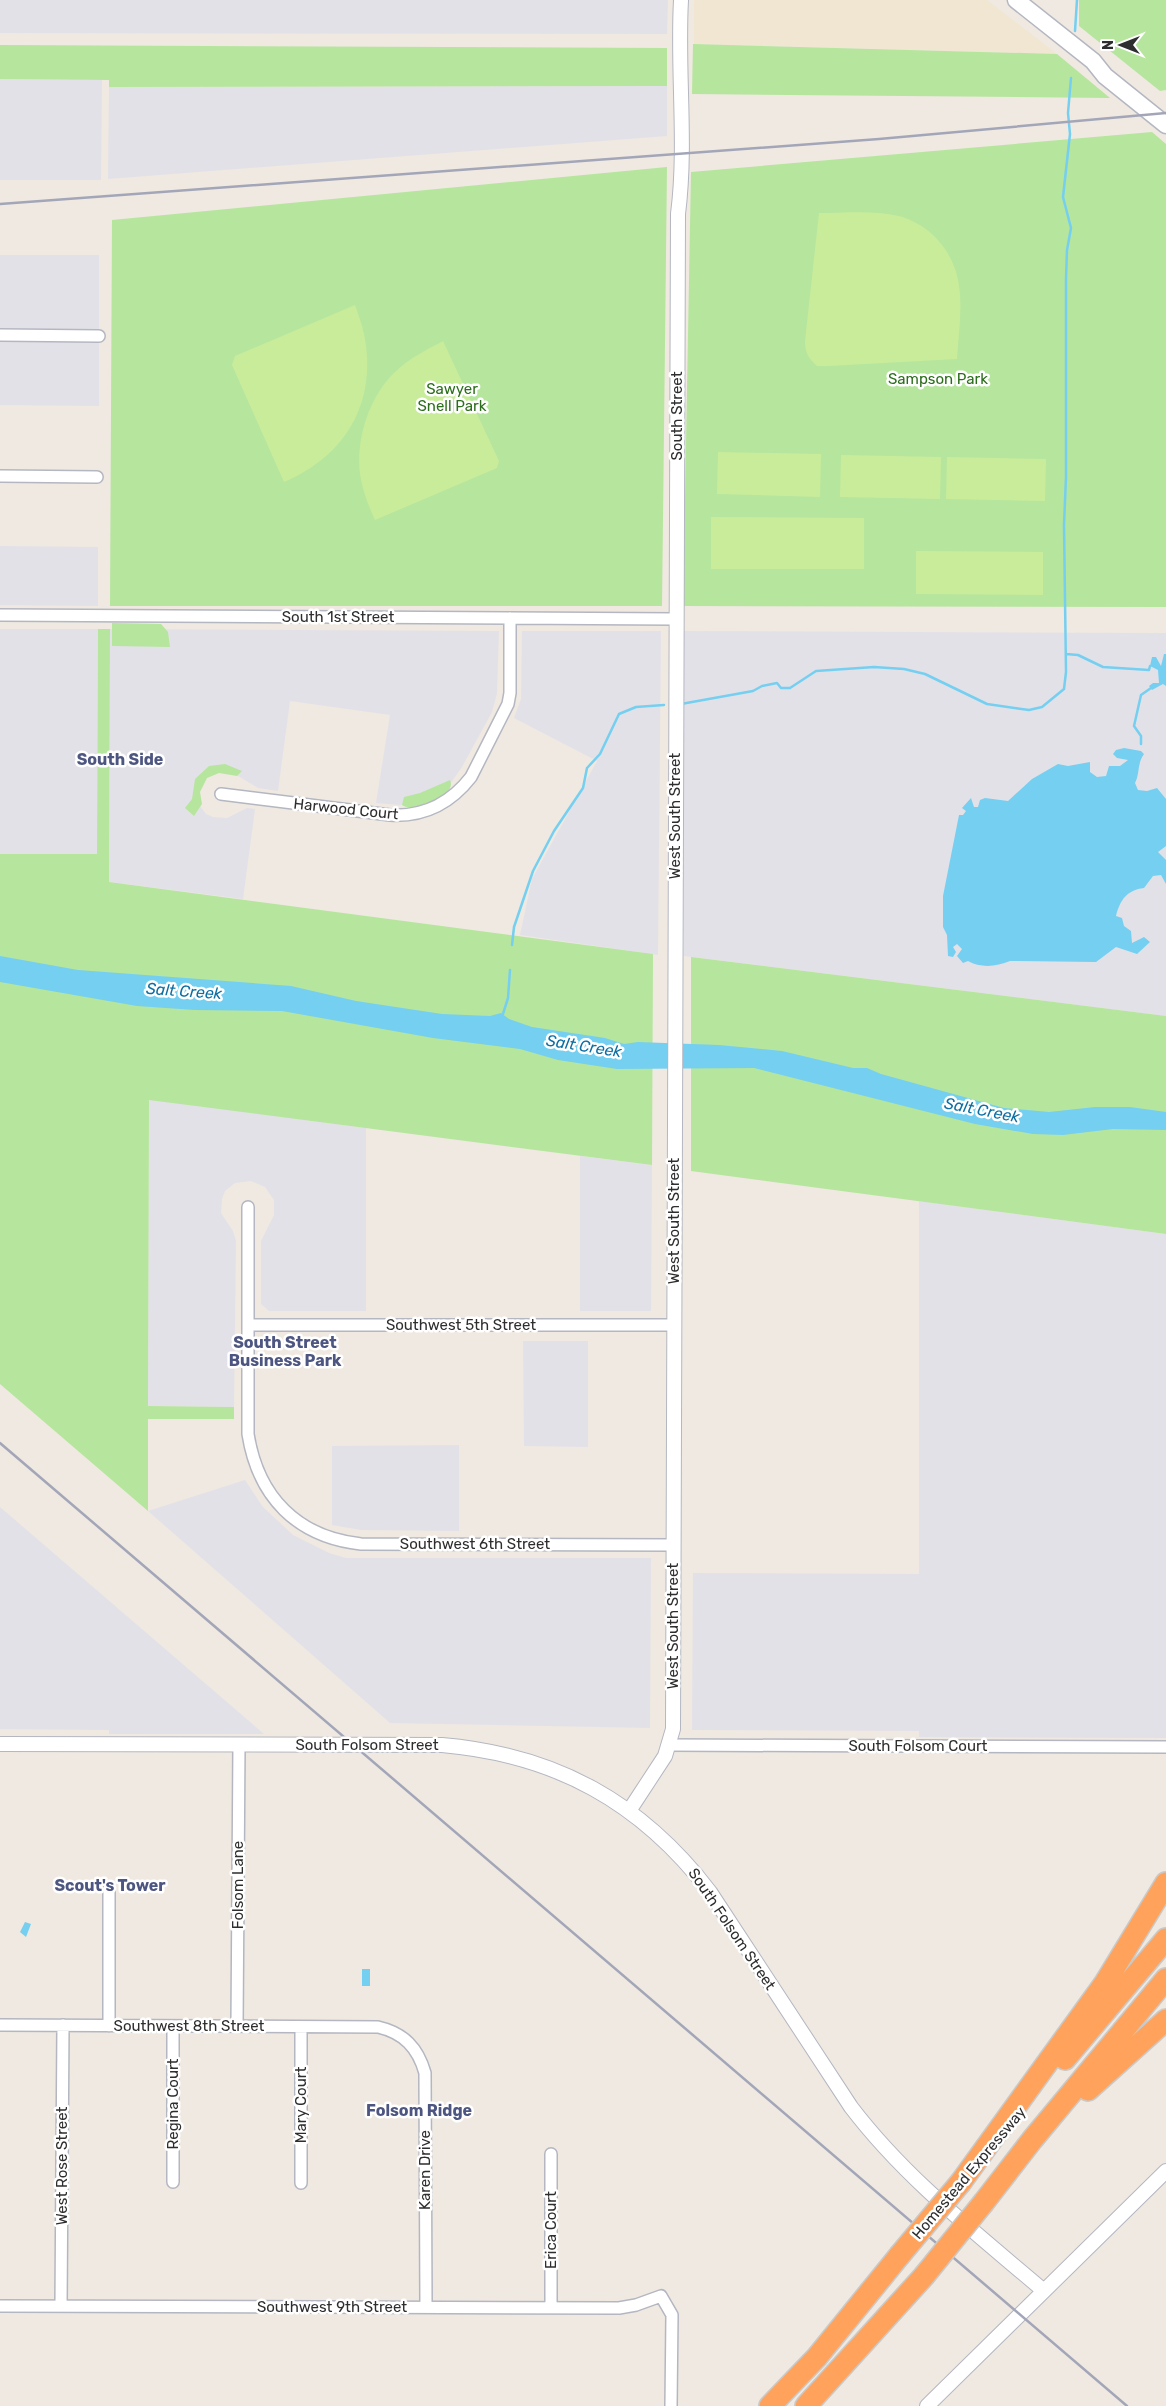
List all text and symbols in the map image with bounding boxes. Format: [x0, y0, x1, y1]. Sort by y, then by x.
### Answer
north arrow [1096, 20, 1146, 70]
text: N [1100, 40, 1117, 50]
park label: Sampson Park [888, 370, 988, 388]
street label: South Street [668, 371, 686, 461]
park label: Sawyer Snell Park [418, 380, 487, 415]
street label: South 1st Street [282, 608, 394, 626]
district label: South Side [77, 750, 163, 769]
street label: West South Street [666, 753, 684, 879]
street label: Harwood Court [293, 795, 400, 823]
water label: Salt Creek [145, 979, 223, 1003]
water label: Salt Creek [545, 1031, 624, 1061]
water label: Salt Creek [943, 1093, 1022, 1127]
street label: West South Street [665, 1158, 683, 1284]
street label: Southwest 5th Street [386, 1316, 536, 1334]
district label: South Street Business Park [229, 1333, 342, 1370]
street label: Southwest 6th Street [400, 1535, 550, 1553]
street label: West South Street [664, 1563, 682, 1689]
street label: South Folsom Street [295, 1736, 439, 1754]
street label: South Folsom Court [849, 1737, 988, 1755]
street label: Folsom Lane [229, 1841, 247, 1929]
street label: South Folsom Street [685, 1865, 780, 1993]
district label: Scout's Tower [54, 1876, 166, 1895]
street label: Southwest 8th Street [114, 2017, 265, 2035]
street label: Regina Court [164, 2058, 182, 2149]
street label: Mary Court [292, 2067, 310, 2143]
district label: Folsom Ridge [366, 2101, 472, 2120]
street label: Homestead Expressway [908, 2103, 1030, 2243]
street label: West Rose Street [53, 2107, 71, 2225]
street label: Karen Drive [416, 2130, 434, 2210]
street label: Erica Court [542, 2191, 560, 2269]
street label: Southwest 9th Street [257, 2298, 407, 2316]

